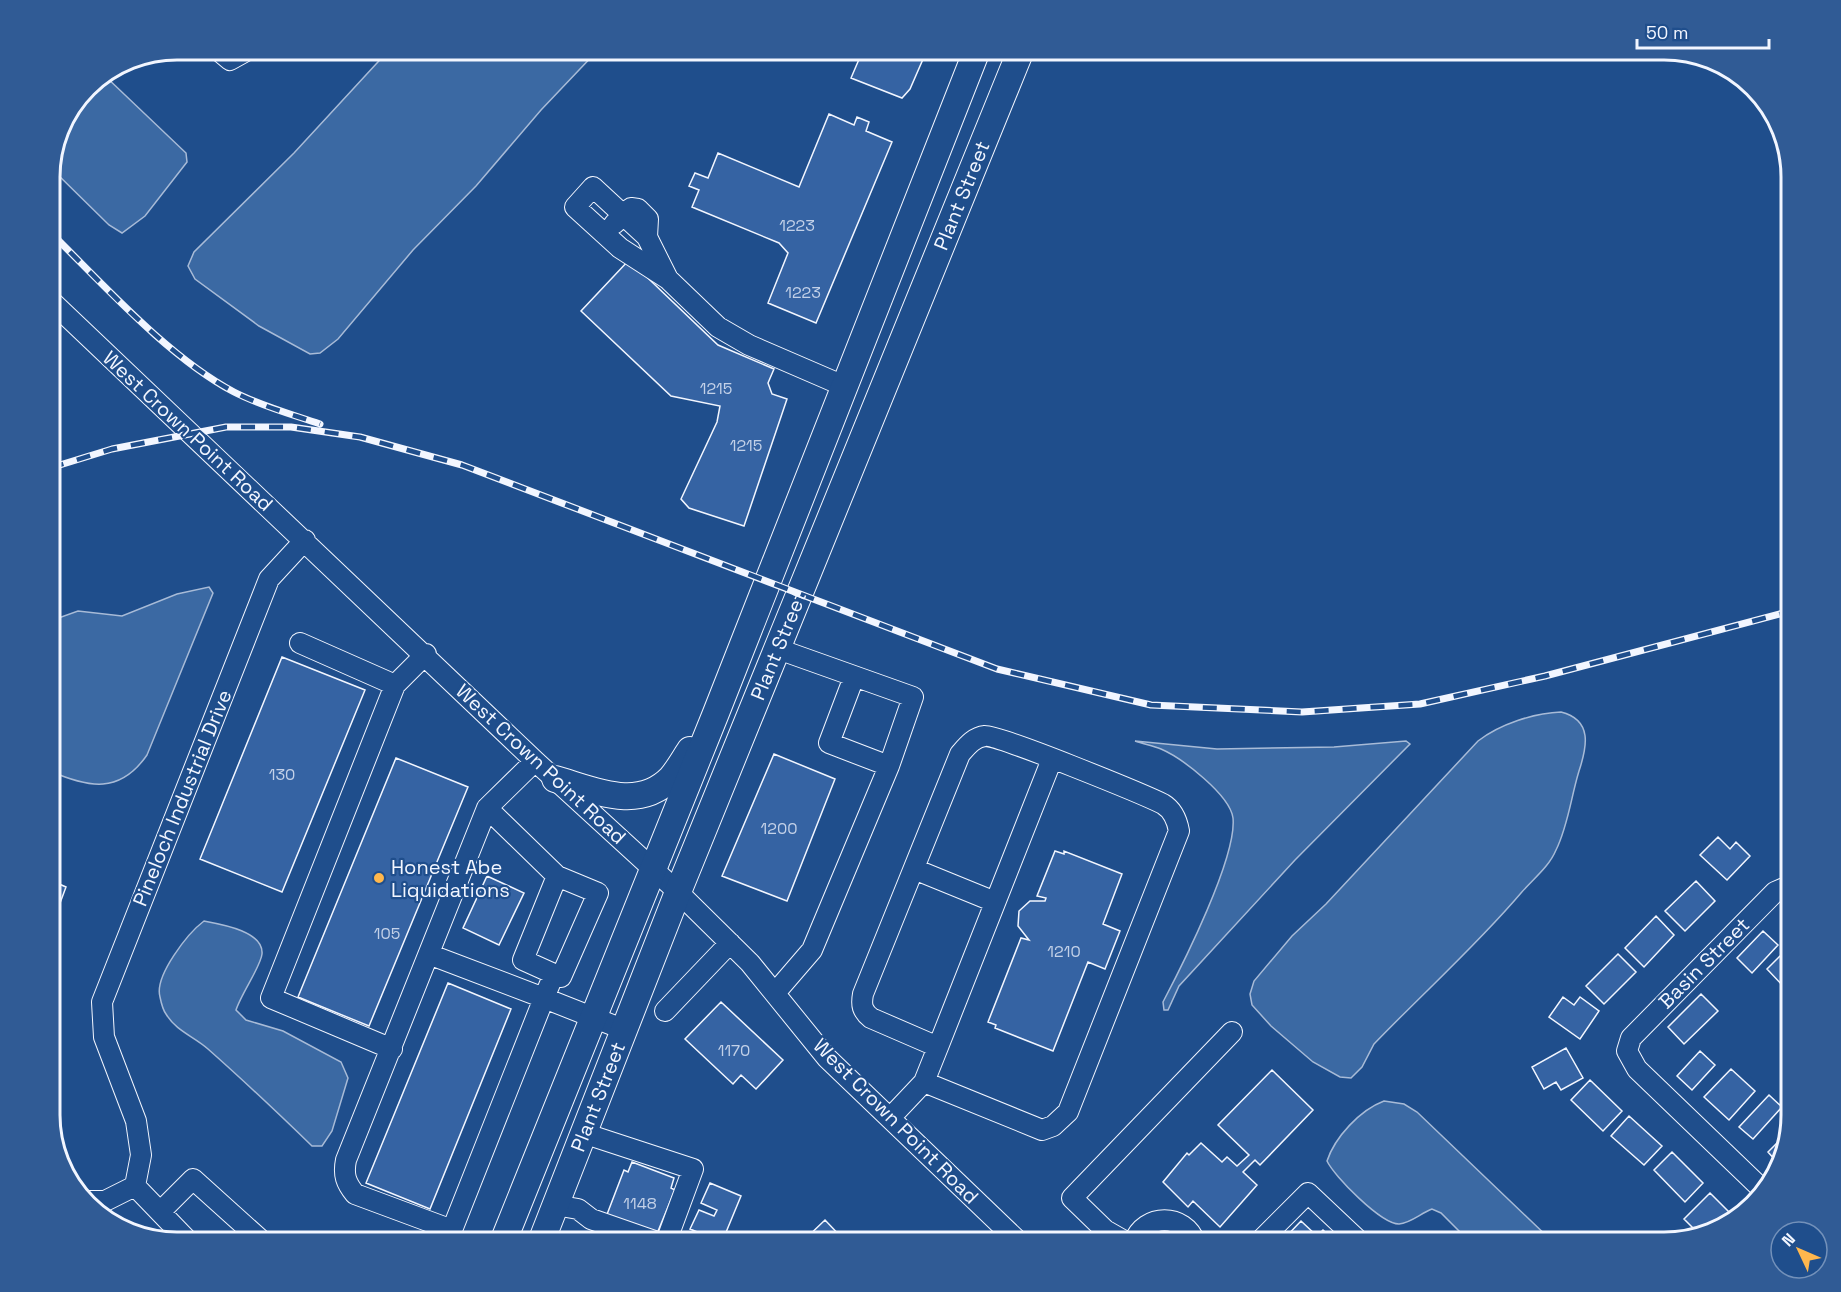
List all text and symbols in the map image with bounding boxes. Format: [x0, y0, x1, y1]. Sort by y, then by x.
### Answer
scale bar [1637, 12, 1769, 50]
text: 50 m [1646, 21, 1688, 44]
street label: Plant Street [928, 137, 996, 254]
house number: 1223 [779, 215, 815, 236]
house number: 1223 [785, 282, 821, 303]
street label: West Crown Point Road [97, 345, 279, 517]
house number: 1215 [700, 378, 732, 399]
house number: 1215 [730, 435, 762, 456]
street label: Plant Street [744, 587, 812, 704]
street label: West Crown Point Road [450, 678, 632, 850]
street label: Pineloch Industrial Drive [127, 686, 237, 910]
house number: 130 [269, 764, 295, 785]
house number: 1200 [761, 818, 797, 839]
place label: Honest Abe Liquidations [391, 854, 510, 903]
marker: Honest Abe Liquidations [372, 871, 386, 885]
street label: Basin Street [1653, 912, 1755, 1014]
house number: 105 [374, 923, 400, 944]
house number: 1210 [1047, 941, 1081, 962]
street label: West Crown Point Road [808, 1033, 984, 1209]
street label: Plant Street [565, 1038, 631, 1155]
house number: 1170 [718, 1040, 750, 1061]
house number: 1148 [623, 1193, 657, 1214]
north arrow [1769, 1220, 1829, 1280]
text: N [1777, 1229, 1800, 1251]

